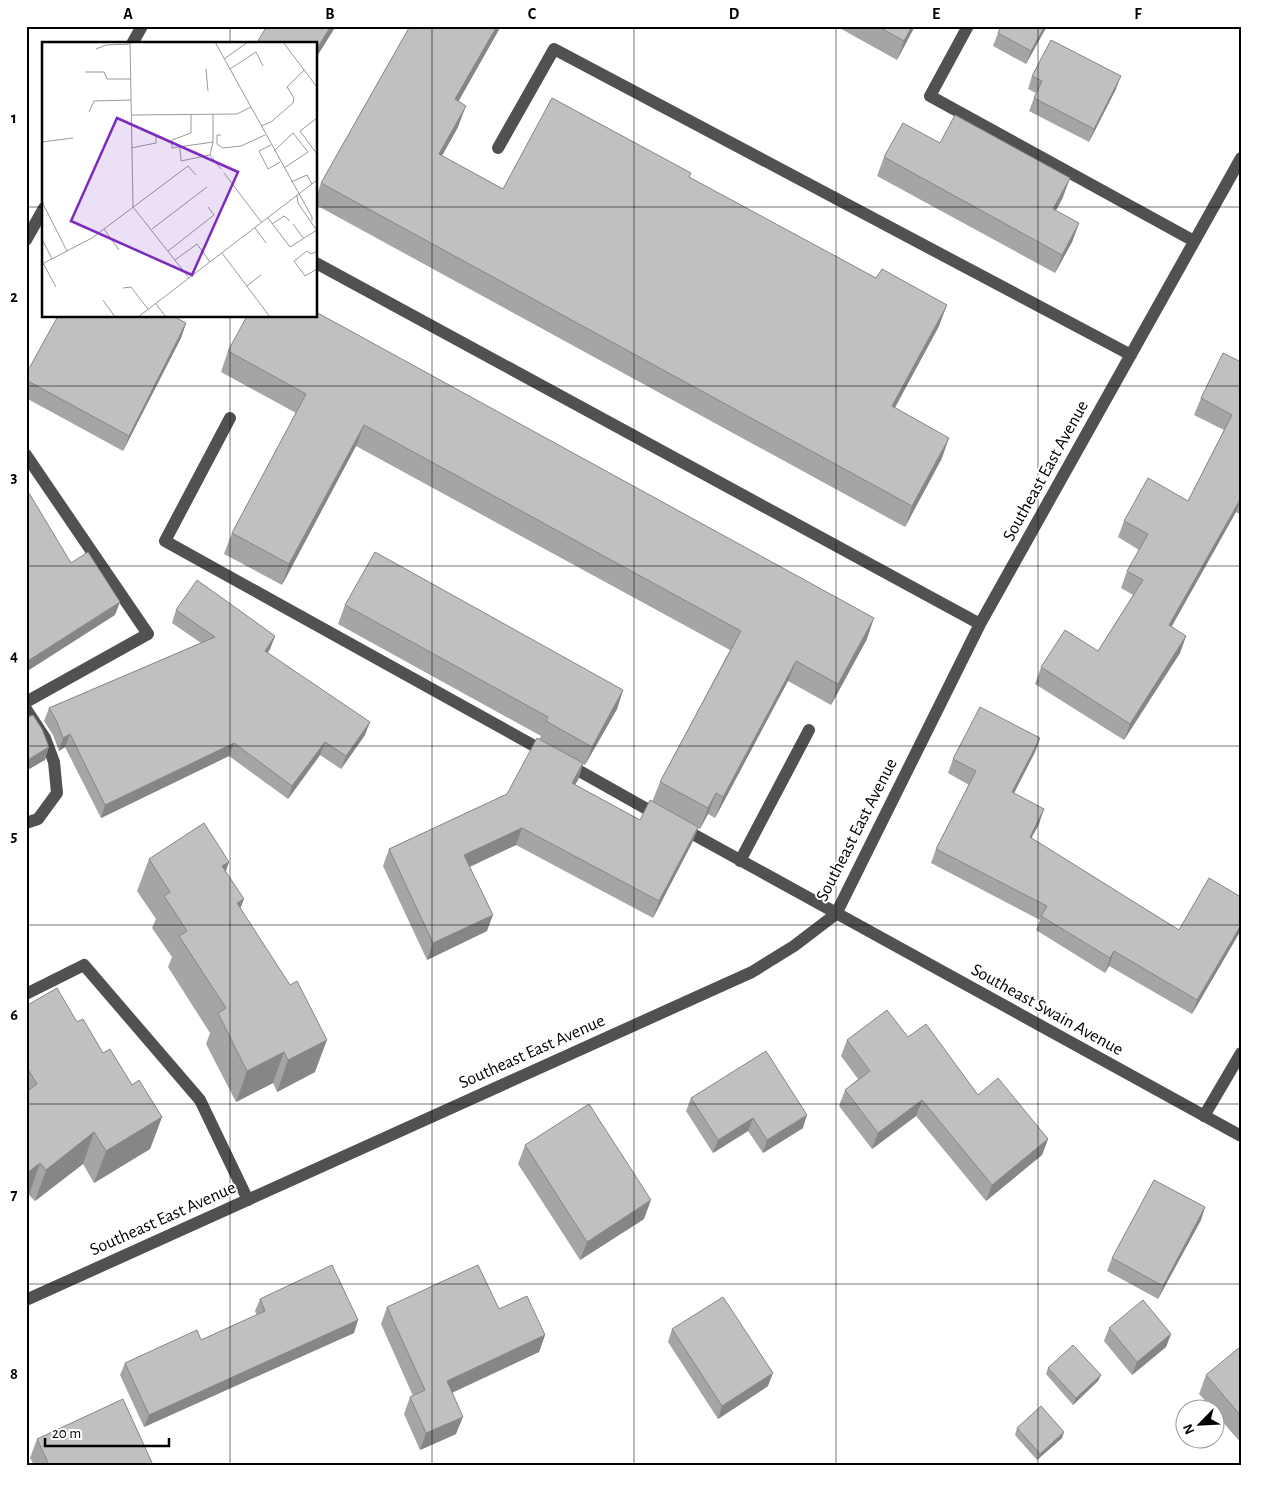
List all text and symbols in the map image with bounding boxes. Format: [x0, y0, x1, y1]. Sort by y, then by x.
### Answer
text: A [123, 6, 133, 22]
text: B [325, 6, 335, 22]
text: C [528, 6, 537, 22]
text: D [729, 6, 740, 22]
text: E [932, 6, 940, 22]
text: F [1134, 6, 1142, 22]
inset map [42, 42, 318, 318]
text: 1 [11, 110, 17, 126]
text: 2 [10, 289, 18, 305]
street label: Southeast East Avenue [1000, 398, 1092, 544]
text: 3 [11, 469, 18, 485]
text: 4 [10, 648, 18, 664]
street label: Southeast East Avenue [813, 756, 901, 904]
text: 5 [11, 828, 18, 844]
street label: Southeast Swain Avenue [968, 961, 1126, 1059]
text: 6 [10, 1007, 18, 1023]
street label: Southeast East Avenue [456, 1012, 608, 1092]
street label: Southeast East Avenue [87, 1179, 239, 1259]
text: 7 [11, 1187, 18, 1203]
text: 8 [10, 1366, 18, 1382]
north arrow [1174, 1398, 1224, 1448]
scale bar [45, 1416, 169, 1448]
text: N [1181, 1422, 1197, 1436]
text: 20 m [52, 1426, 81, 1441]

